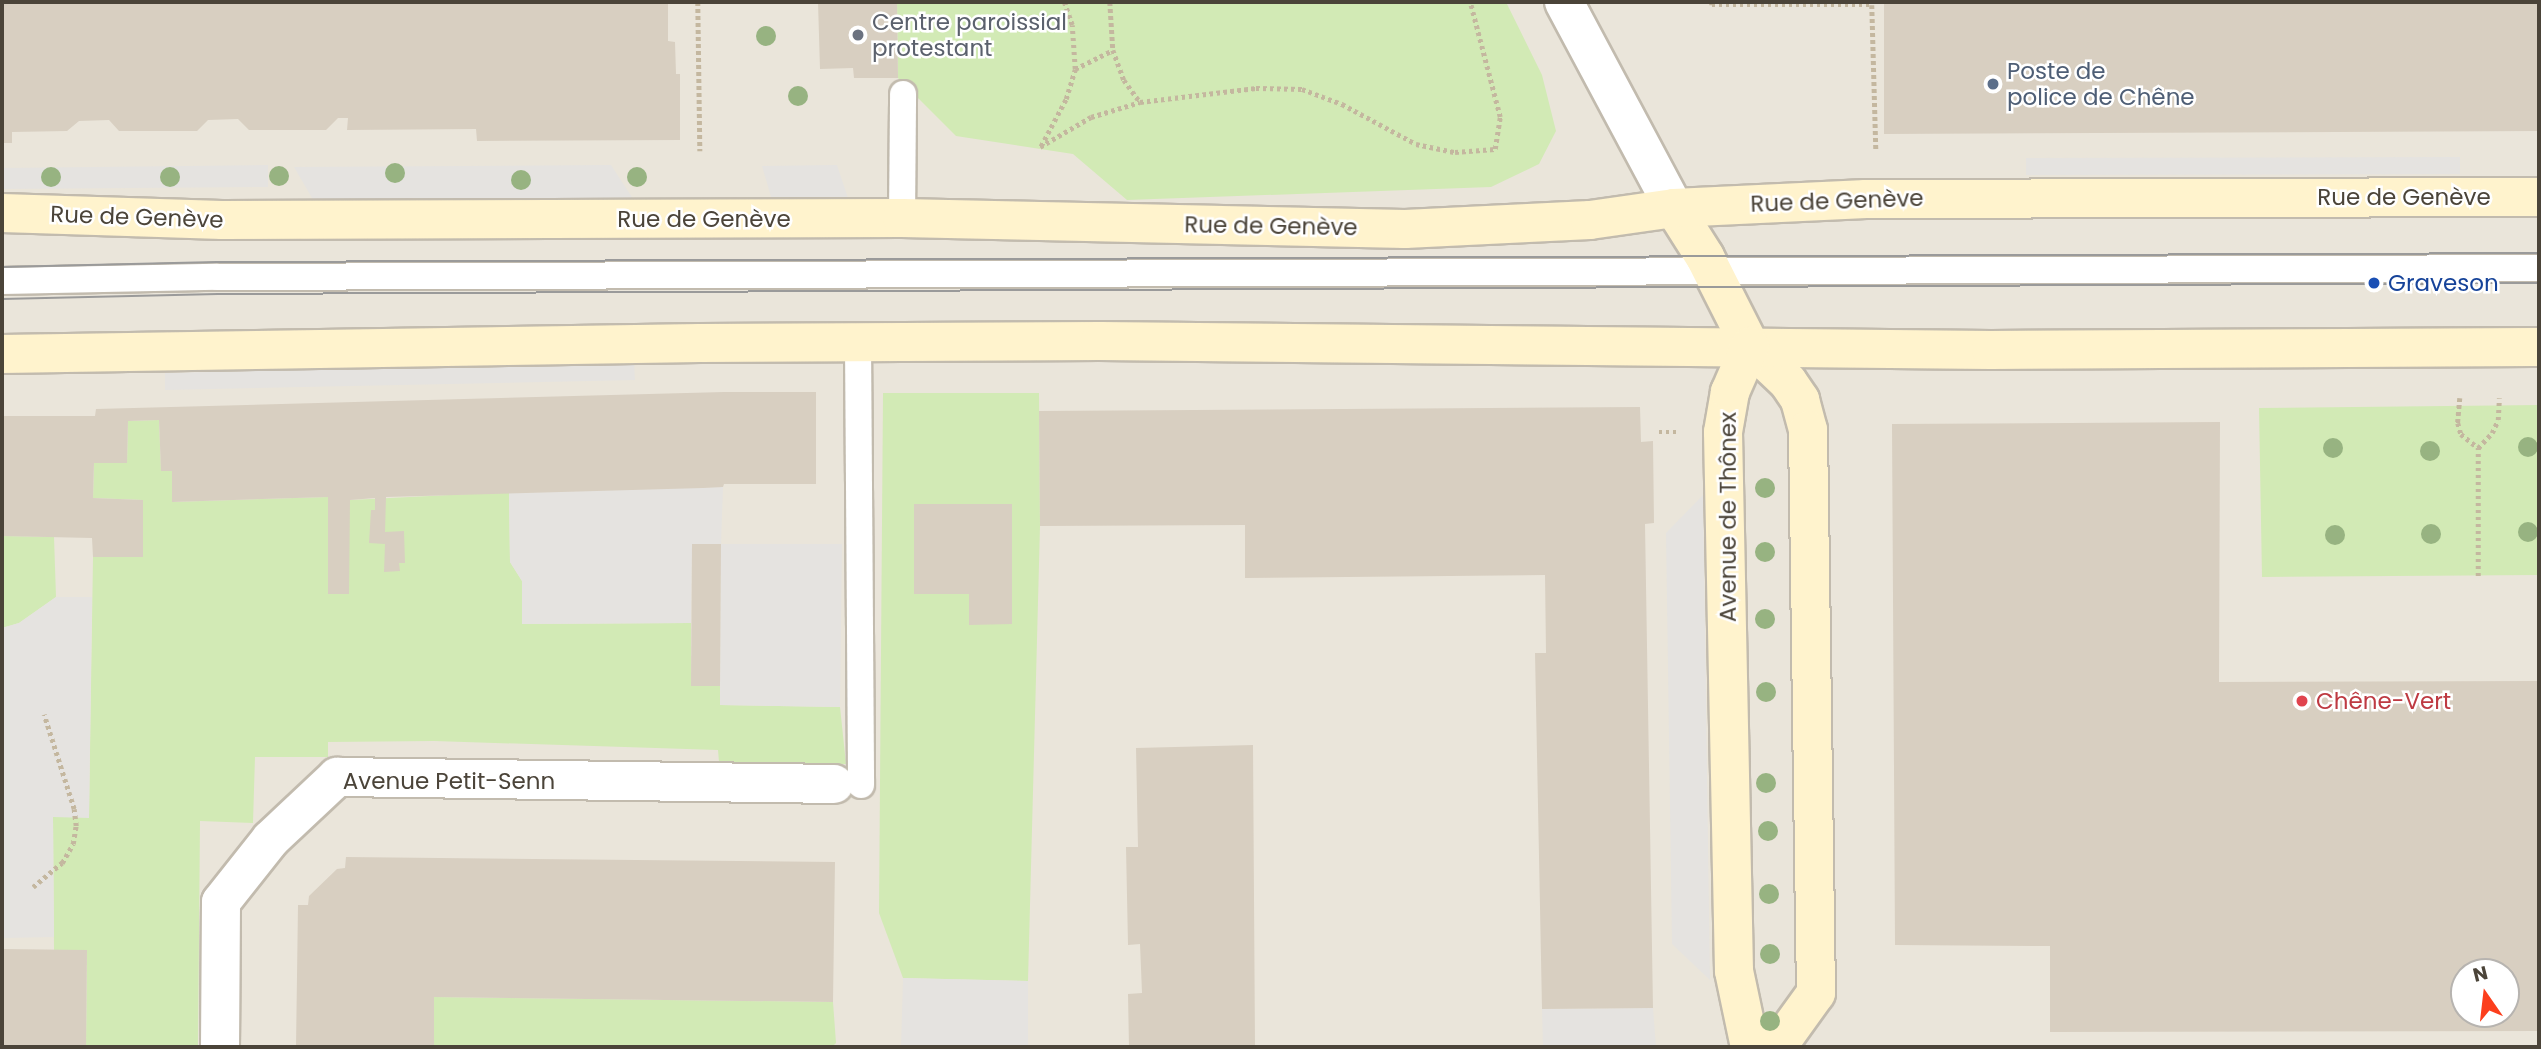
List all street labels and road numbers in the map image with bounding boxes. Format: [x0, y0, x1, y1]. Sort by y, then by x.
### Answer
street label: Rue de Genève [2317, 183, 2491, 211]
street label: Rue de Genève [1750, 184, 1924, 218]
street label: Rue de Genève [50, 200, 224, 234]
street label: Rue de Genève [617, 205, 791, 233]
street label: Rue de Genève [1184, 211, 1358, 241]
street label: Avenue de Thônex [1714, 412, 1742, 622]
street label: Avenue Petit-Senn [343, 767, 555, 795]

